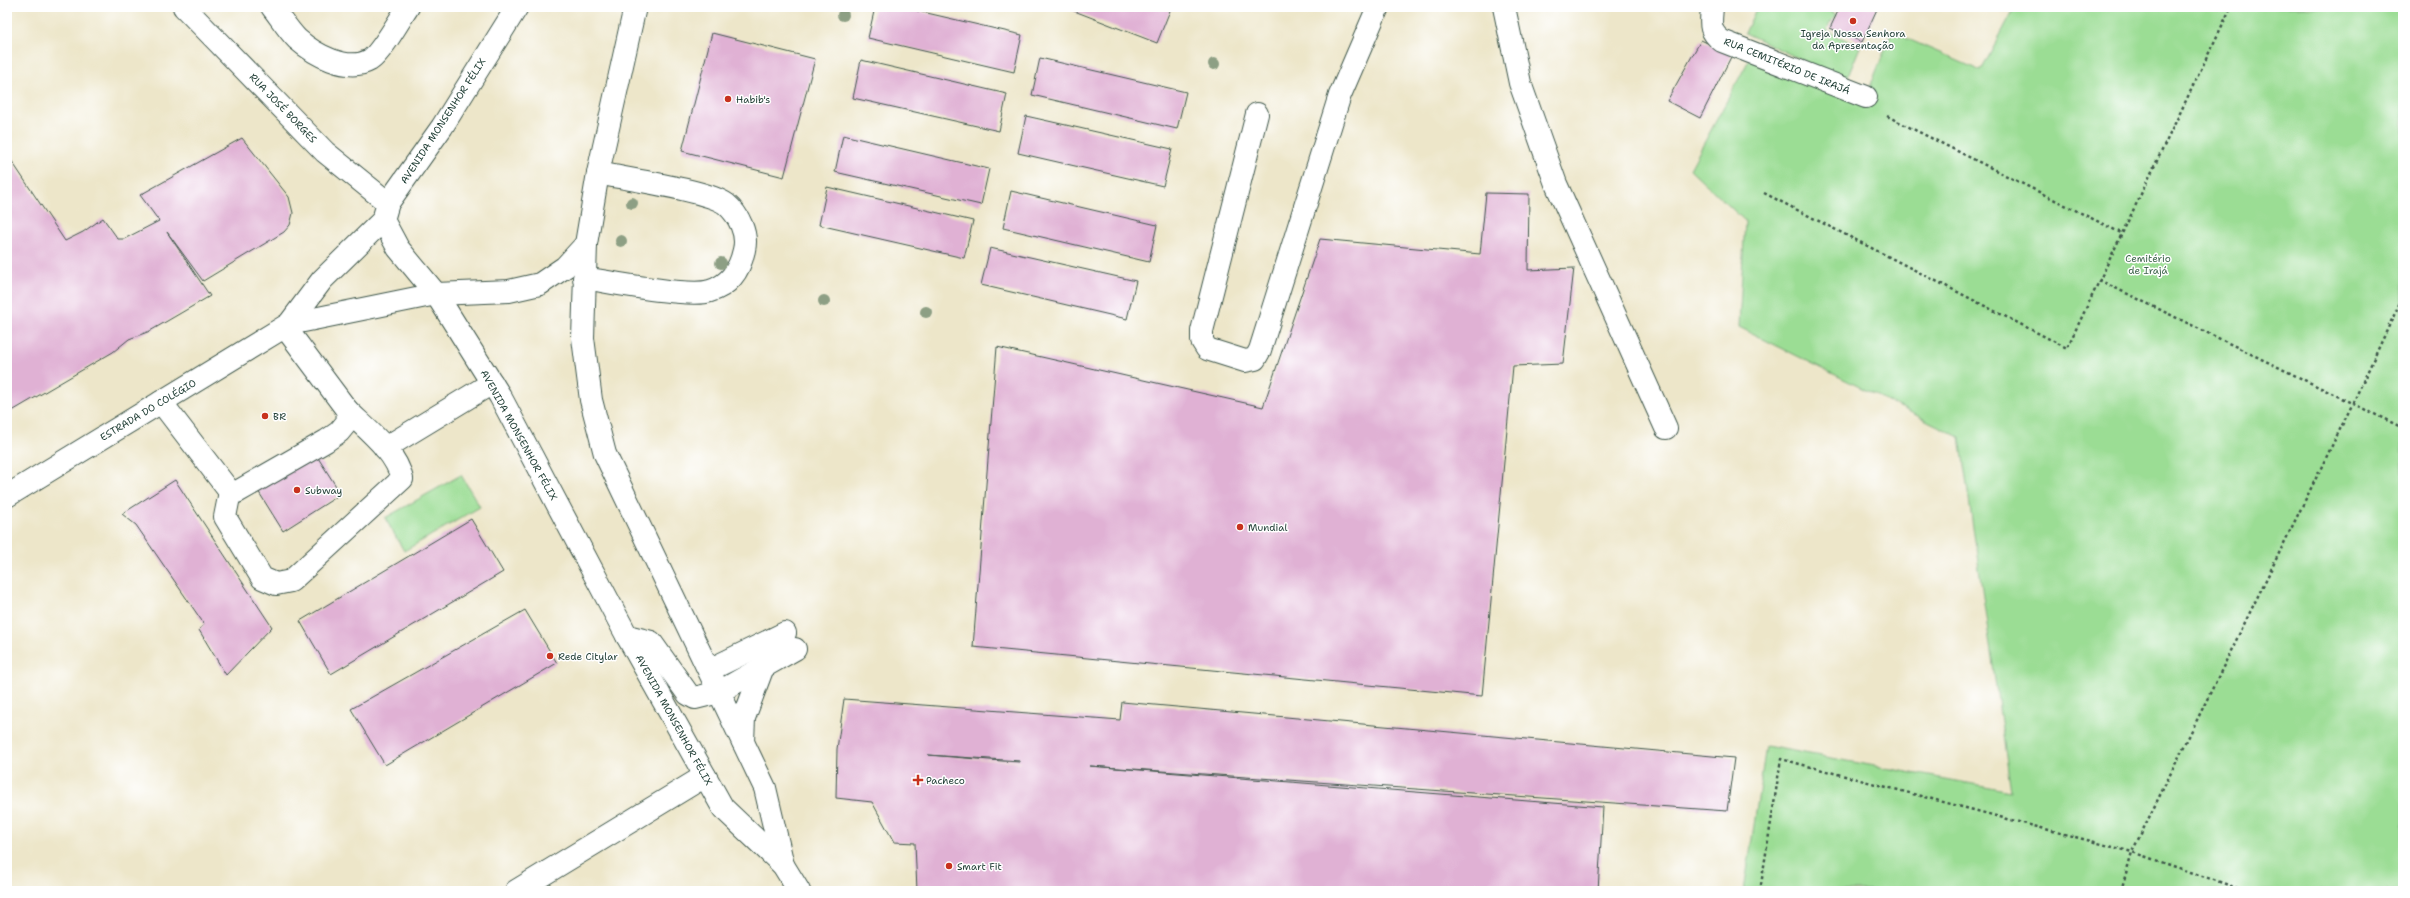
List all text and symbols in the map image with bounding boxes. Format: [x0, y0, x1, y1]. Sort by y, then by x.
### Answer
marker: Igreja Nossa Senhora da Apresentação [1848, 16, 1858, 26]
place label: Igreja Nossa Senhora da Apresentação [1801, 27, 1906, 52]
street label: RUA CEMITÉRIO DE IRAJÁ [1722, 35, 1852, 97]
street label: AVENIDA MONSENHOR FÉLIX [397, 55, 489, 186]
street label: RUA JOSÉ BORGES [246, 70, 320, 146]
place label: Habib's [736, 93, 770, 106]
marker: Habib's [723, 94, 733, 104]
park label: Cemitério de Irajá [2125, 252, 2171, 277]
street label: AVENIDA MONSENHOR FÉLIX [478, 367, 561, 503]
street label: ESTRADA DO COLÉGIO [98, 376, 198, 444]
place label: BR [273, 410, 286, 423]
marker: BR [260, 411, 270, 421]
place label: Subway [305, 484, 343, 497]
marker: Subway [292, 485, 302, 495]
place label: Mundial [1248, 521, 1288, 534]
marker: Mundial [1235, 522, 1245, 532]
place label: Rede Citylar [558, 650, 618, 663]
marker: Rede Citylar [545, 651, 555, 661]
street label: AVENIDA MONSENHOR FÉLIX [633, 652, 716, 788]
place label: Pacheco [926, 774, 965, 787]
marker: Pacheco [913, 775, 923, 785]
place label: Smart Fit [957, 860, 1002, 873]
marker: Smart Fit [944, 861, 954, 871]

